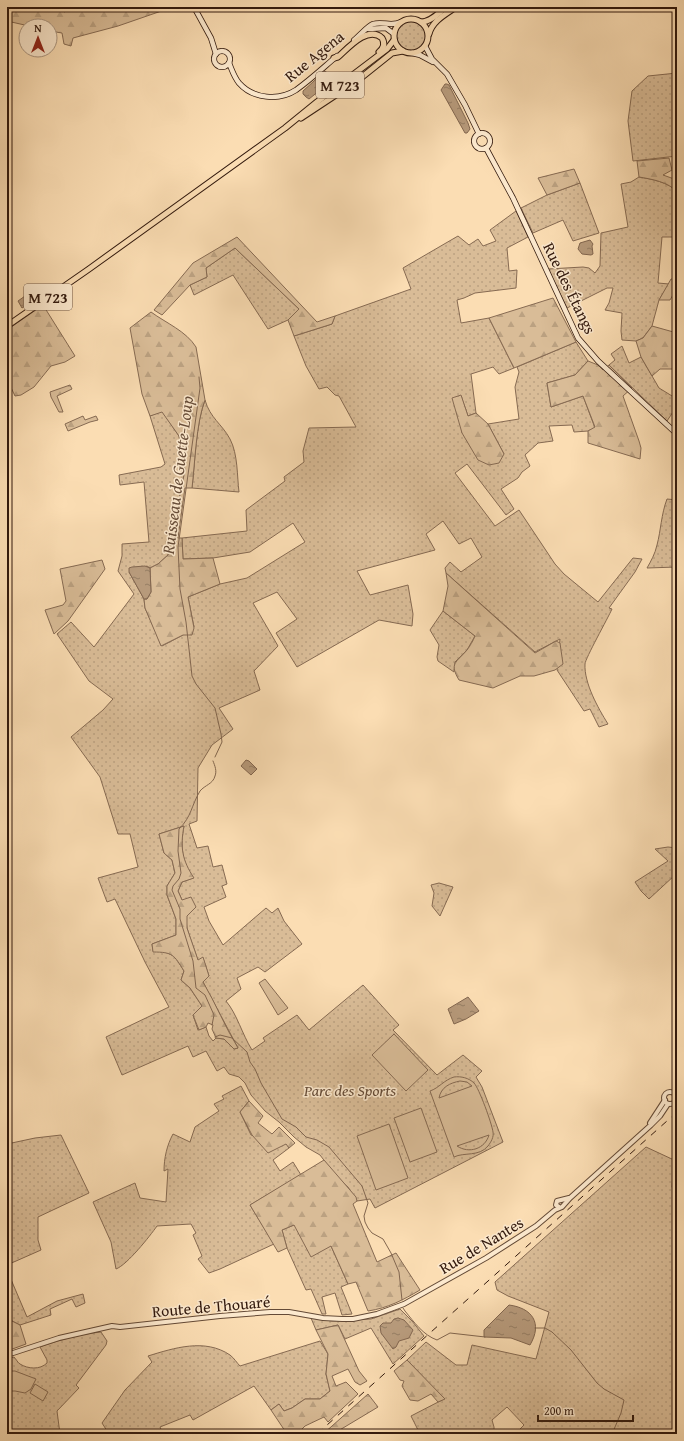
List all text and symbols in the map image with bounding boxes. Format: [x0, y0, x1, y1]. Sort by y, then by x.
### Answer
north arrow [18, 18, 58, 58]
text: N [34, 20, 42, 36]
street label: Rue Agena [279, 24, 349, 88]
road number: M 723 [316, 72, 364, 98]
street label: Rue des Étangs [537, 238, 603, 338]
road number: M 723 [24, 284, 72, 310]
water label: Ruisseau de Guette-Loup [155, 394, 199, 557]
park label: Parc des Sports [303, 1078, 396, 1102]
street label: Rue de Nantes [434, 1210, 528, 1280]
street label: Route de Thouaré [151, 1289, 271, 1323]
scale bar [538, 1397, 633, 1423]
text: 200 m [544, 1402, 574, 1419]

